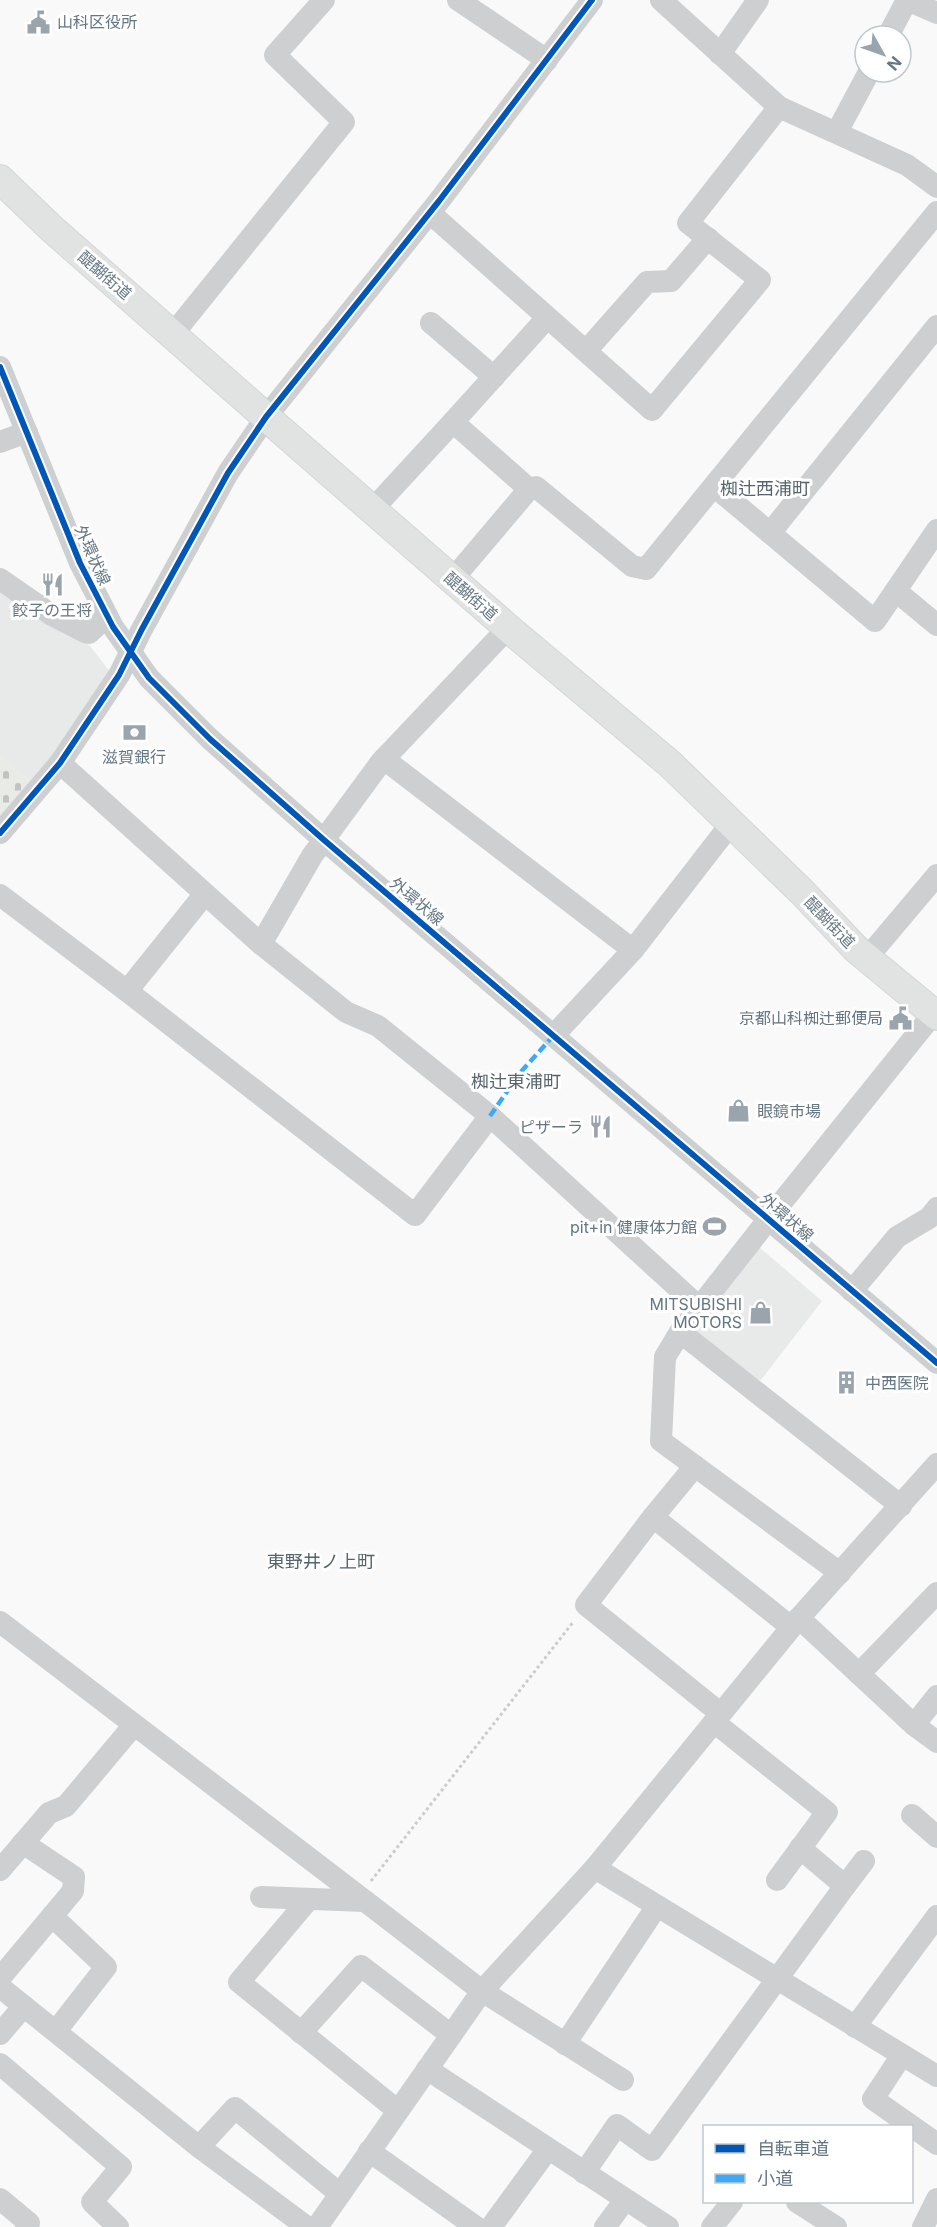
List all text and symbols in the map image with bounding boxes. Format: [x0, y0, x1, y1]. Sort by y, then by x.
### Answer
public building icon: 山科区役所 [26, 9, 52, 35]
place label: 山科区役所 [57, 12, 137, 32]
north arrow [853, 24, 913, 84]
text: N [883, 53, 906, 75]
street label: 醍醐街道 [74, 246, 136, 304]
district label: 椥辻西浦町 [720, 478, 810, 499]
street label: 外環状線 [71, 522, 115, 588]
street label: 醍醐街道 [440, 567, 502, 625]
restaurant icon: 餃子の王将 [39, 572, 65, 598]
place label: 餃子の王将 [12, 600, 92, 620]
bank icon: 滋賀銀行 [121, 719, 147, 745]
place label: 滋賀銀行 [102, 747, 166, 767]
street label: 外環状線 [386, 873, 448, 929]
street label: 醍醐街道 [801, 892, 859, 952]
public building icon: 京都山科椥辻郵便局 [888, 1005, 914, 1031]
place label: 京都山科椥辻郵便局 [739, 1008, 883, 1028]
district label: 椥辻東浦町 [471, 1071, 561, 1092]
shop icon: 眼鏡市場 [726, 1098, 752, 1124]
place label: 眼鏡市場 [757, 1101, 821, 1121]
restaurant icon: ピザーラ [588, 1114, 614, 1140]
place label: ピザーラ [519, 1117, 583, 1137]
street label: 外環状線 [756, 1188, 818, 1246]
sports icon: pit+in 健康体力館 [702, 1214, 728, 1240]
place label: pit+in 健康体力館 [570, 1217, 697, 1237]
place label: MITSUBISHI MOTORS [650, 1294, 742, 1332]
shop icon: MITSUBISHI MOTORS [747, 1300, 773, 1326]
building icon: 中西医院 [834, 1370, 860, 1396]
place label: 中西医院 [865, 1373, 929, 1393]
district label: 東野井ノ上町 [267, 1551, 375, 1572]
legend [703, 2125, 913, 2203]
text: 自転車道 [757, 2138, 829, 2159]
text: 小道 [757, 2168, 793, 2189]

